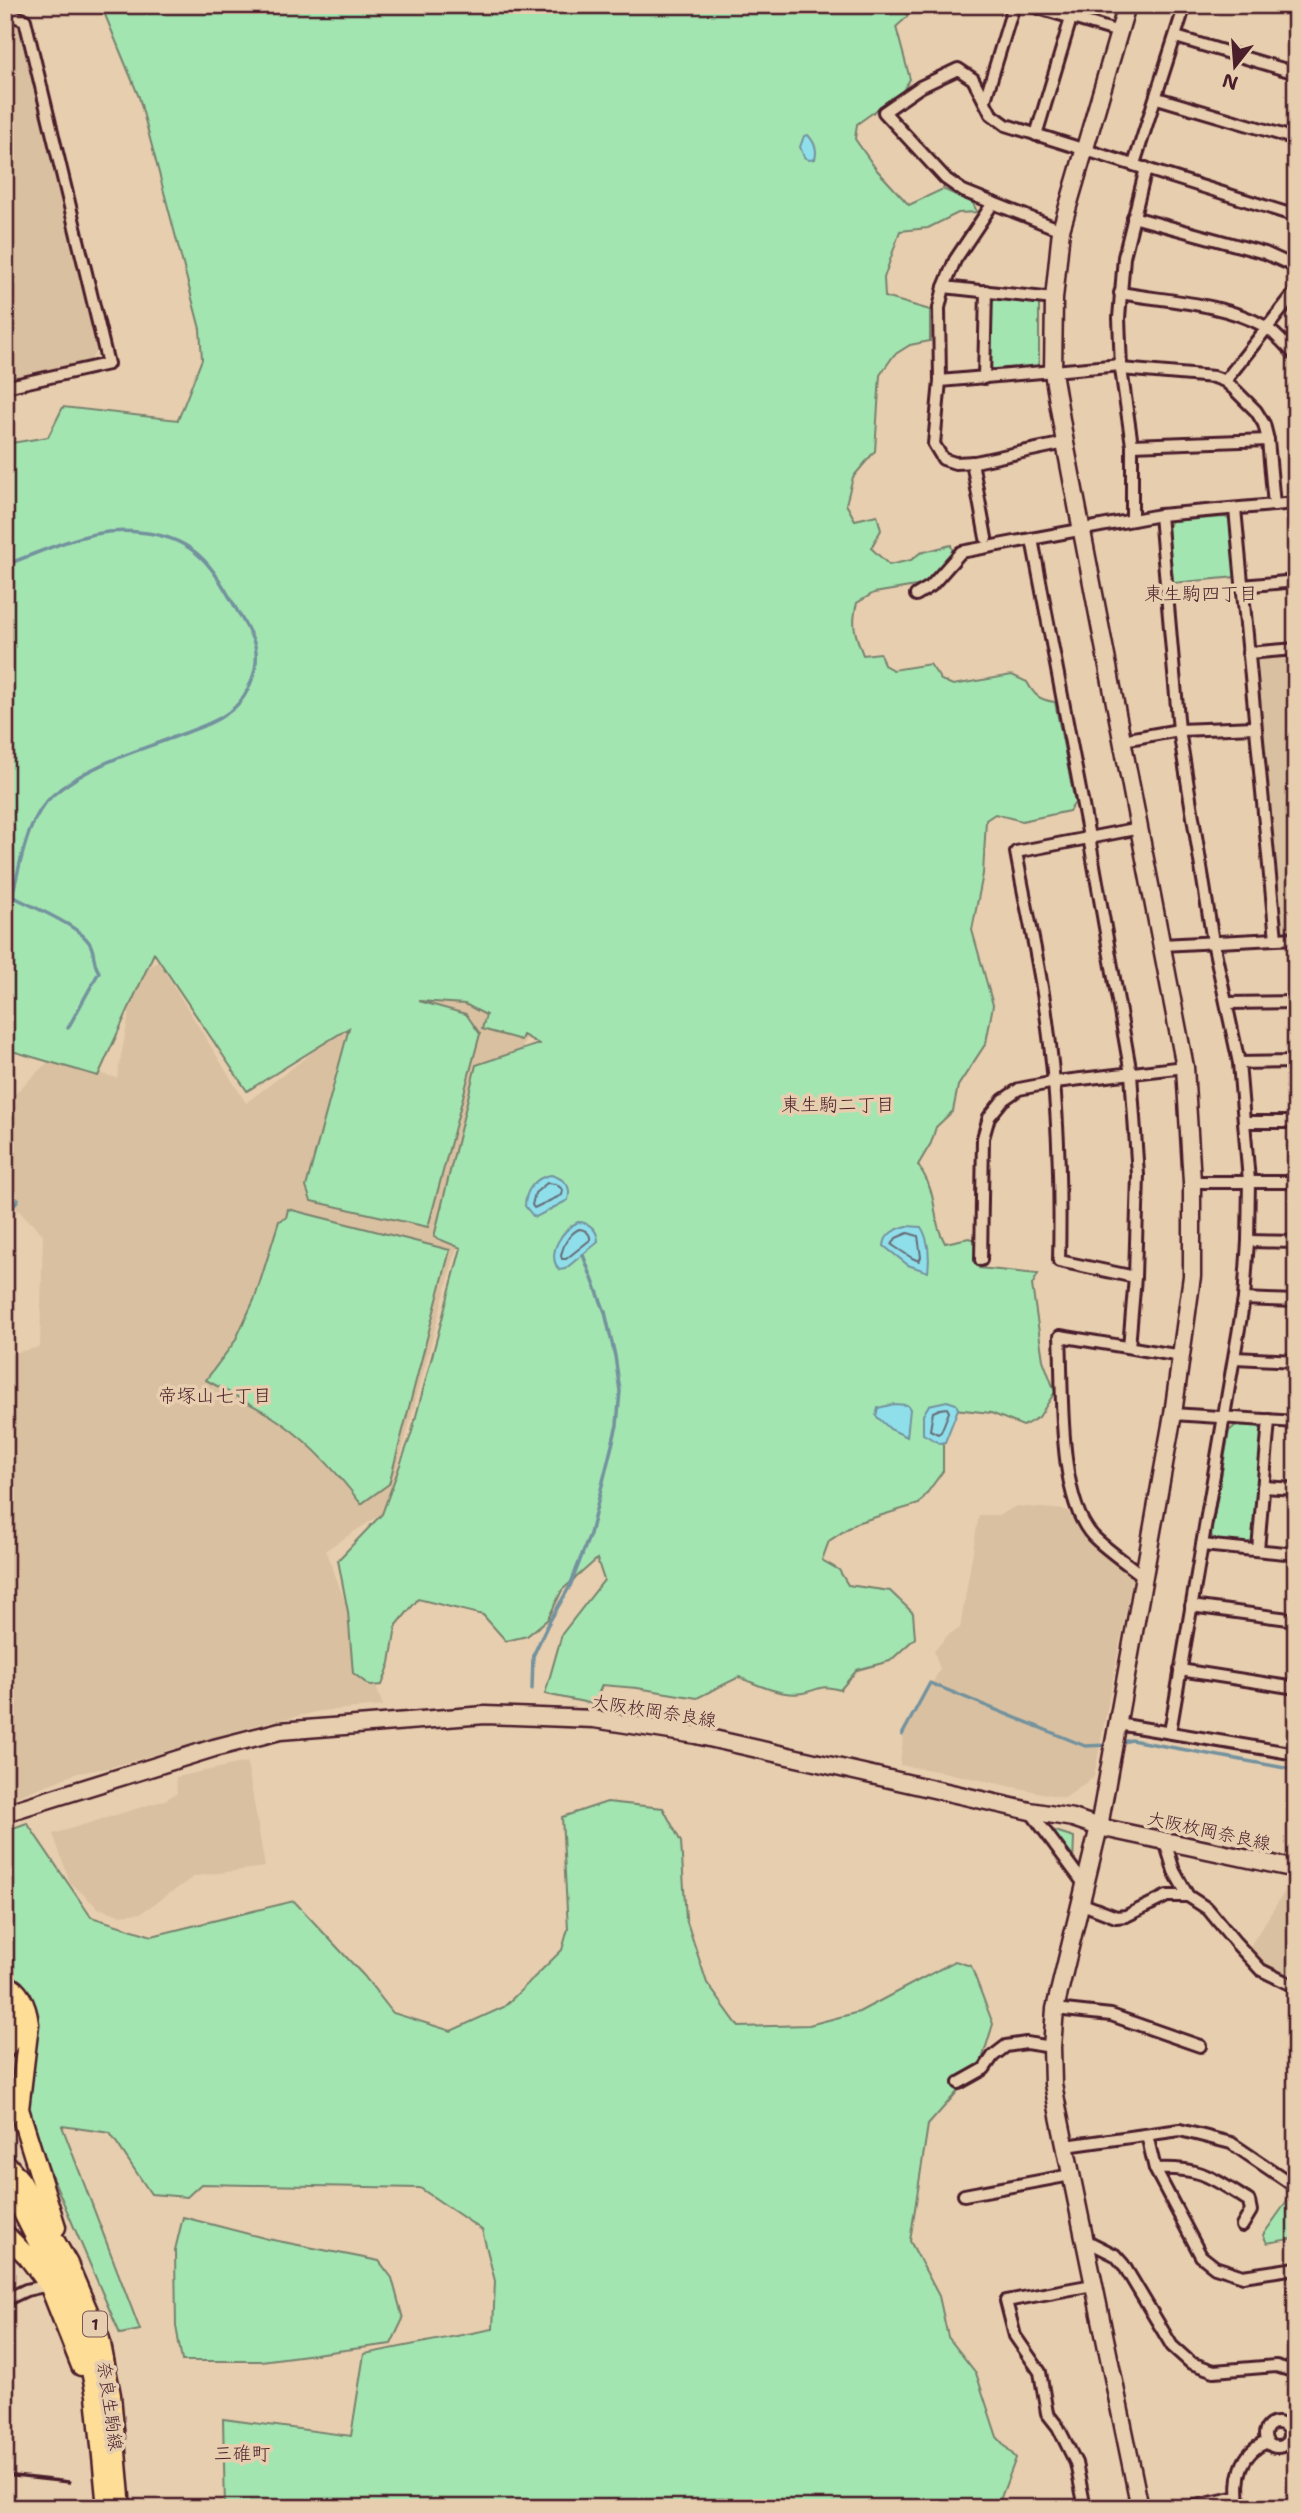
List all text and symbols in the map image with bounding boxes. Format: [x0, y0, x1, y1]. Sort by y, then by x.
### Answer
north arrow [1200, 32, 1270, 102]
text: N [1219, 68, 1241, 96]
district label: 東生駒四丁目 [1144, 581, 1258, 606]
district label: 東生駒二丁目 [781, 1092, 895, 1117]
district label: 帝塚山七丁目 [158, 1383, 272, 1408]
street label: 大阪枚岡奈良線 [590, 1689, 718, 1733]
street label: 大阪枚岡奈良線 [1145, 1806, 1273, 1856]
road number: 1 [83, 2312, 107, 2336]
street label: 奈良生駒線 [92, 2360, 128, 2452]
district label: 三碓町 [213, 2441, 271, 2466]

